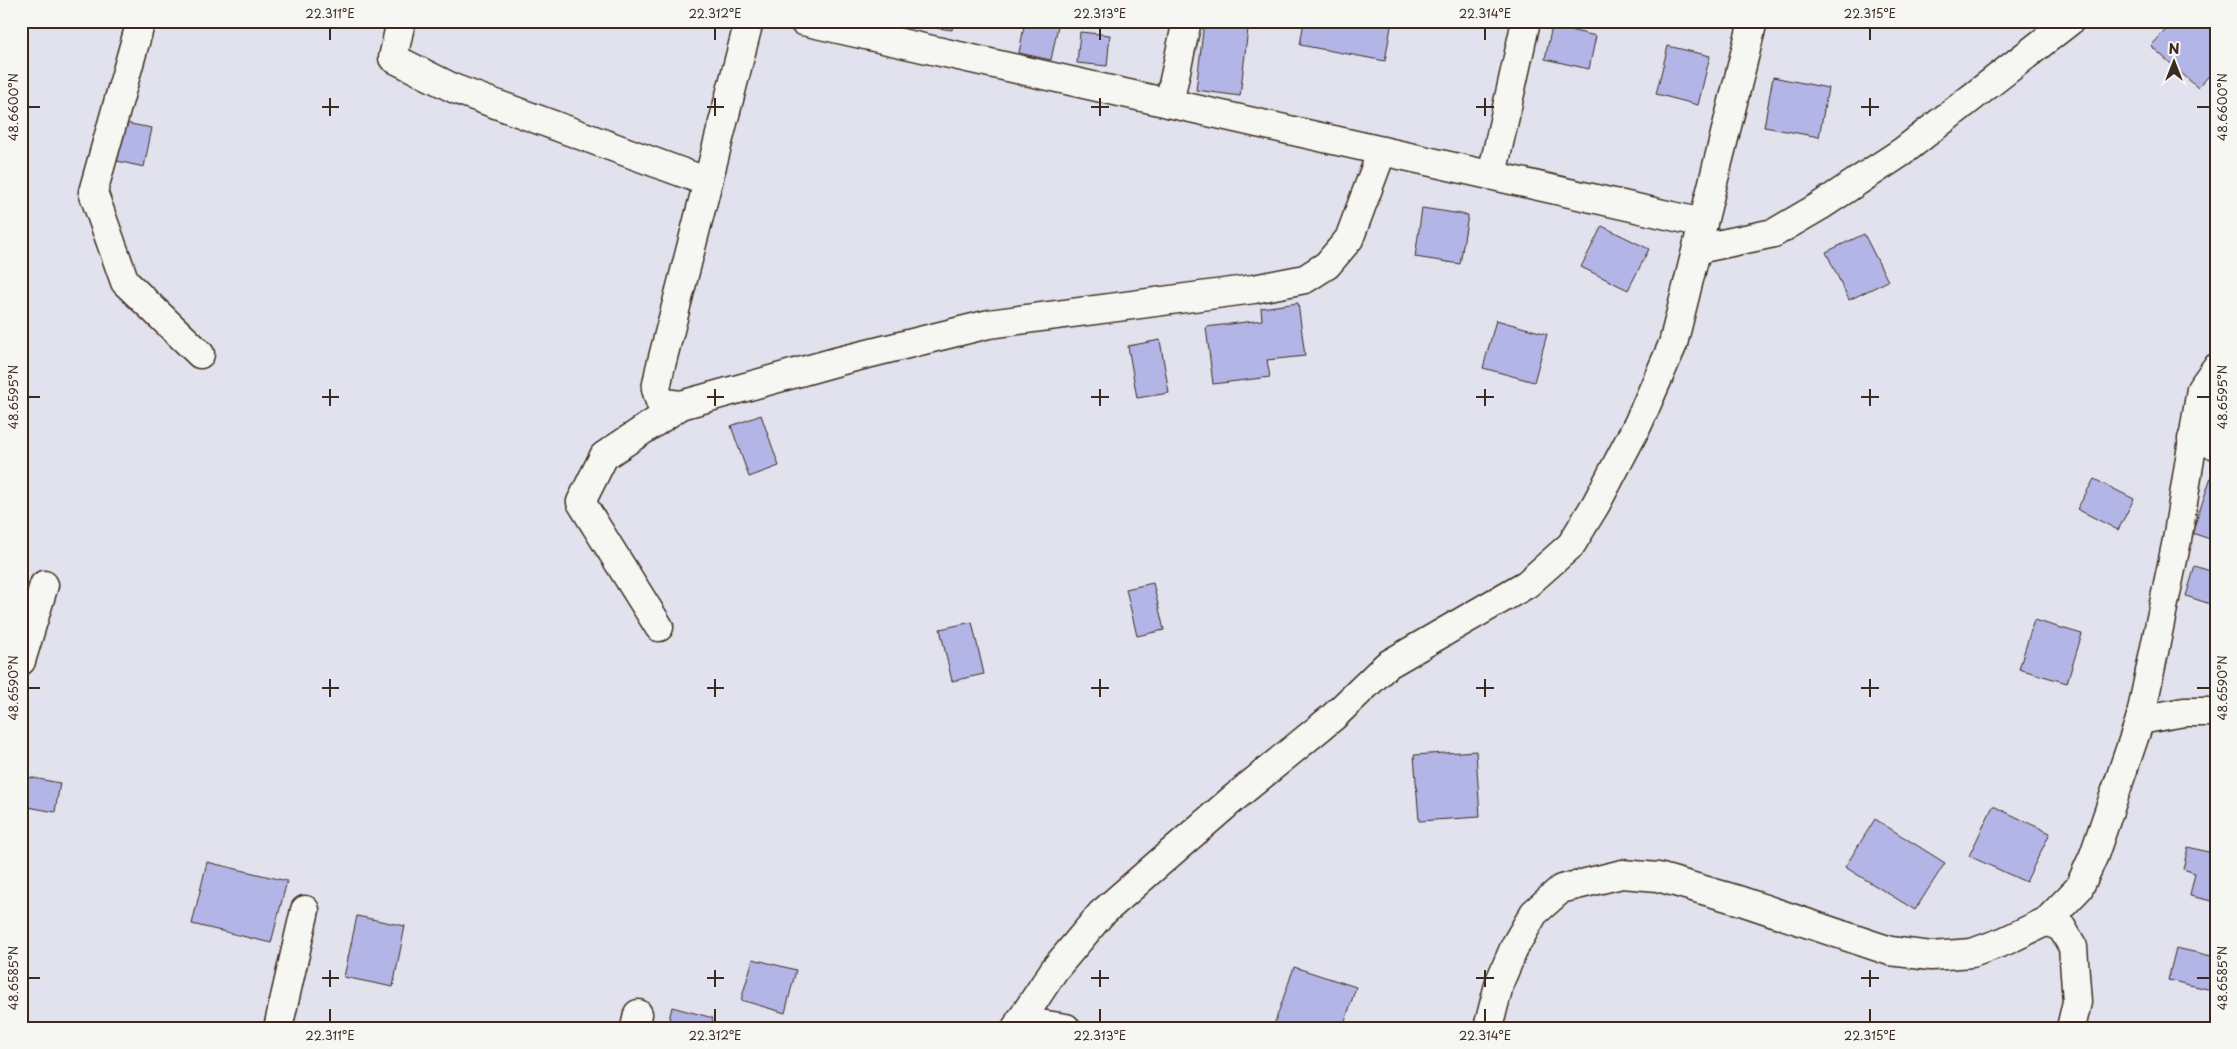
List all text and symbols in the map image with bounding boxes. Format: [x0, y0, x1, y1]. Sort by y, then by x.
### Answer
text: 22.311°E [305, 4, 355, 22]
text: 22.312°E [688, 4, 742, 22]
text: 22.313°E [1074, 4, 1126, 22]
text: 22.314°E [1459, 4, 1511, 22]
text: 22.315°E [1844, 4, 1896, 22]
north arrow [2150, 38, 2200, 88]
text: N [2168, 38, 2180, 59]
text: 48.6600°N [4, 73, 22, 141]
text: 48.6600°N [2213, 73, 2231, 141]
text: 48.6595°N [4, 365, 22, 429]
text: 48.6595°N [2213, 365, 2231, 429]
text: 48.6590°N [4, 655, 22, 721]
text: 48.6590°N [2213, 655, 2231, 721]
text: 48.6585°N [4, 946, 22, 1010]
text: 48.6585°N [2213, 946, 2231, 1010]
text: 22.311°E [305, 1026, 355, 1044]
text: 22.312°E [688, 1026, 742, 1044]
text: 22.313°E [1074, 1026, 1126, 1044]
text: 22.314°E [1459, 1026, 1511, 1044]
text: 22.315°E [1844, 1026, 1896, 1044]

